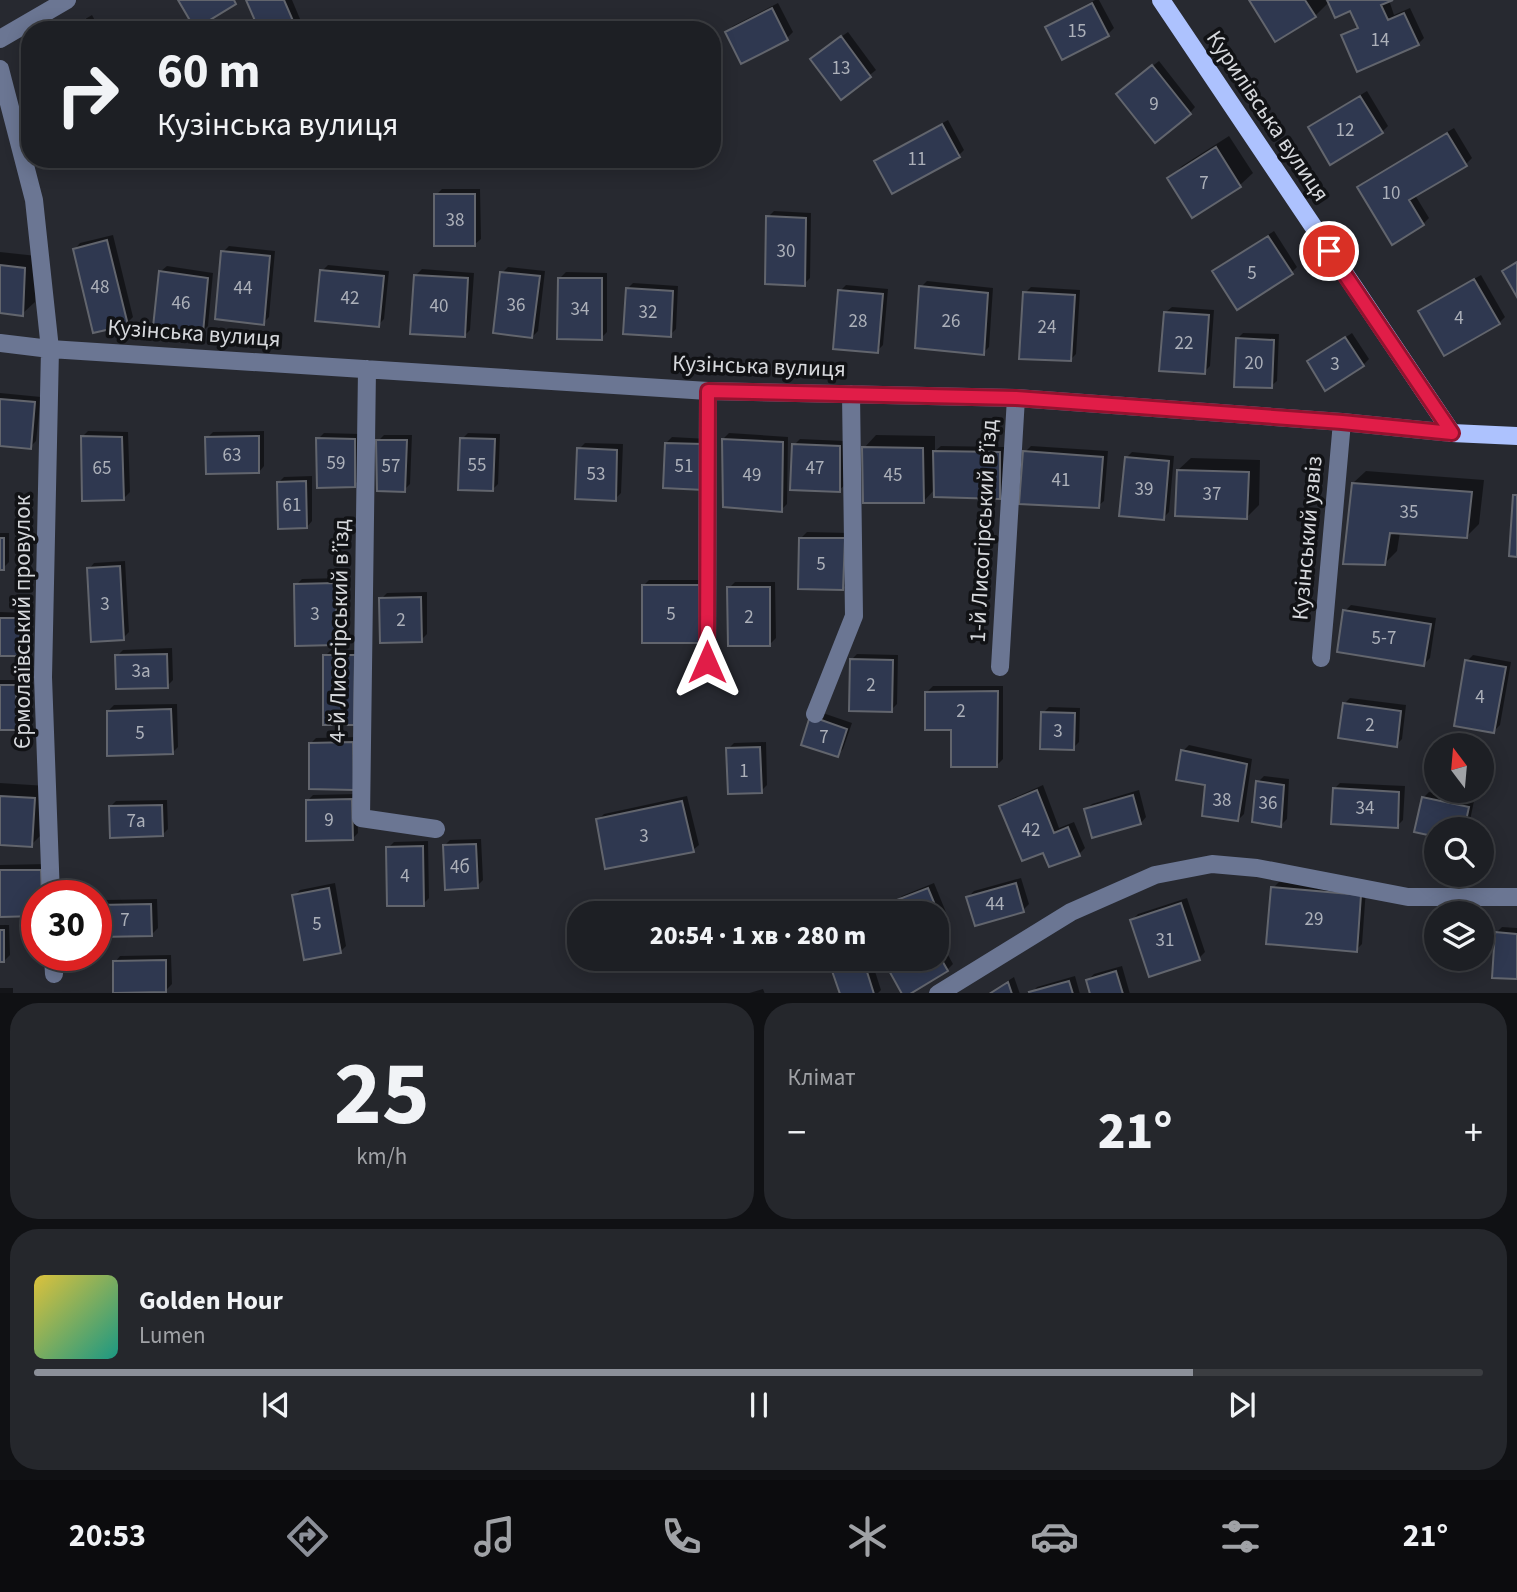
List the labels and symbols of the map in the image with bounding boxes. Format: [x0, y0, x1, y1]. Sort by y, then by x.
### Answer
house number: 15 [1068, 18, 1086, 45]
street label: Курилівська вулиця [1198, 24, 1338, 208]
house number: 14 [1371, 27, 1389, 54]
house number: 13 [832, 55, 850, 82]
house number: 9 [1149, 91, 1159, 118]
house number: 12 [1336, 117, 1354, 144]
house number: 11 [908, 146, 926, 173]
house number: 7 [1199, 170, 1209, 197]
house number: 10 [1382, 180, 1400, 207]
house number: 38 [446, 207, 464, 234]
pin [1299, 221, 1359, 281]
house number: 30 [777, 238, 795, 265]
house number: 5 [1247, 260, 1257, 287]
house number: 48 [91, 274, 109, 301]
house number: 44 [234, 275, 252, 302]
house number: 42 [341, 285, 359, 312]
house number: 46 [172, 290, 190, 317]
house number: 36 [507, 292, 525, 319]
house number: 40 [430, 293, 448, 320]
house number: 34 [571, 296, 589, 323]
house number: 32 [639, 299, 657, 326]
house number: 4 [1454, 305, 1464, 332]
house number: 28 [849, 308, 867, 335]
house number: 26 [942, 308, 960, 335]
street label: Кузінська вулиця [106, 310, 282, 356]
house number: 24 [1038, 314, 1056, 341]
house number: 22 [1175, 330, 1193, 357]
street label: Кузінська вулиця [672, 346, 846, 386]
house number: 20 [1245, 350, 1263, 377]
house number: 3 [1330, 351, 1340, 378]
street label: 1-й Лисогірський в’їзд [961, 418, 1005, 644]
house number: 63 [223, 442, 241, 469]
house number: 59 [327, 450, 345, 477]
house number: 55 [468, 452, 486, 479]
house number: 57 [382, 453, 400, 480]
house number: 51 [675, 453, 693, 480]
street label: Кузінський узвіз [1283, 454, 1331, 622]
house number: 65 [93, 455, 111, 482]
house number: 47 [806, 455, 824, 482]
house number: 53 [587, 461, 605, 488]
house number: 49 [743, 462, 761, 489]
house number: 45 [884, 462, 902, 489]
house number: 41 [1052, 467, 1070, 494]
house number: 39 [1135, 476, 1153, 503]
house number: 37 [1203, 481, 1221, 508]
house number: 61 [283, 492, 301, 519]
street label: Єрмолаївський провулок [6, 494, 39, 749]
house number: 35 [1400, 499, 1418, 526]
street label: 4-й Лисогірський в’їзд [321, 519, 357, 743]
house number: 5 [816, 551, 826, 578]
house number: 3 [100, 591, 110, 618]
house number: 3 [310, 601, 320, 628]
house number: 5 [666, 601, 676, 628]
house number: 2 [744, 604, 754, 631]
house number: 2 [396, 607, 406, 634]
position arrow [670, 625, 744, 699]
house number: 5-7 [1372, 625, 1396, 652]
house number: 3а [131, 658, 151, 685]
house number: 2 [866, 672, 876, 699]
house number: 4 [1475, 684, 1485, 711]
house number: 2 [956, 698, 966, 725]
house number: 2 [1365, 712, 1375, 739]
house number: 3 [1053, 718, 1063, 745]
house number: 5 [135, 720, 145, 747]
house number: 7 [819, 724, 829, 751]
north arrow [1424, 733, 1494, 803]
house number: 1 [739, 758, 749, 785]
house number: 38 [1213, 787, 1231, 814]
house number: 36 [1259, 790, 1277, 817]
house number: 34 [1356, 795, 1374, 822]
house number: 9 [324, 807, 334, 834]
house number: 7а [126, 808, 146, 835]
house number: 42 [1022, 817, 1040, 844]
house number: 3 [639, 823, 649, 850]
house number: 4б [450, 854, 470, 881]
house number: 4 [400, 863, 410, 890]
speed limit sign: 30 [21, 880, 112, 971]
house number: 44 [986, 891, 1004, 918]
house number: 29 [1305, 906, 1323, 933]
house number: 7 [120, 907, 130, 934]
house number: 5 [312, 911, 322, 938]
house number: 31 [1156, 927, 1174, 954]

